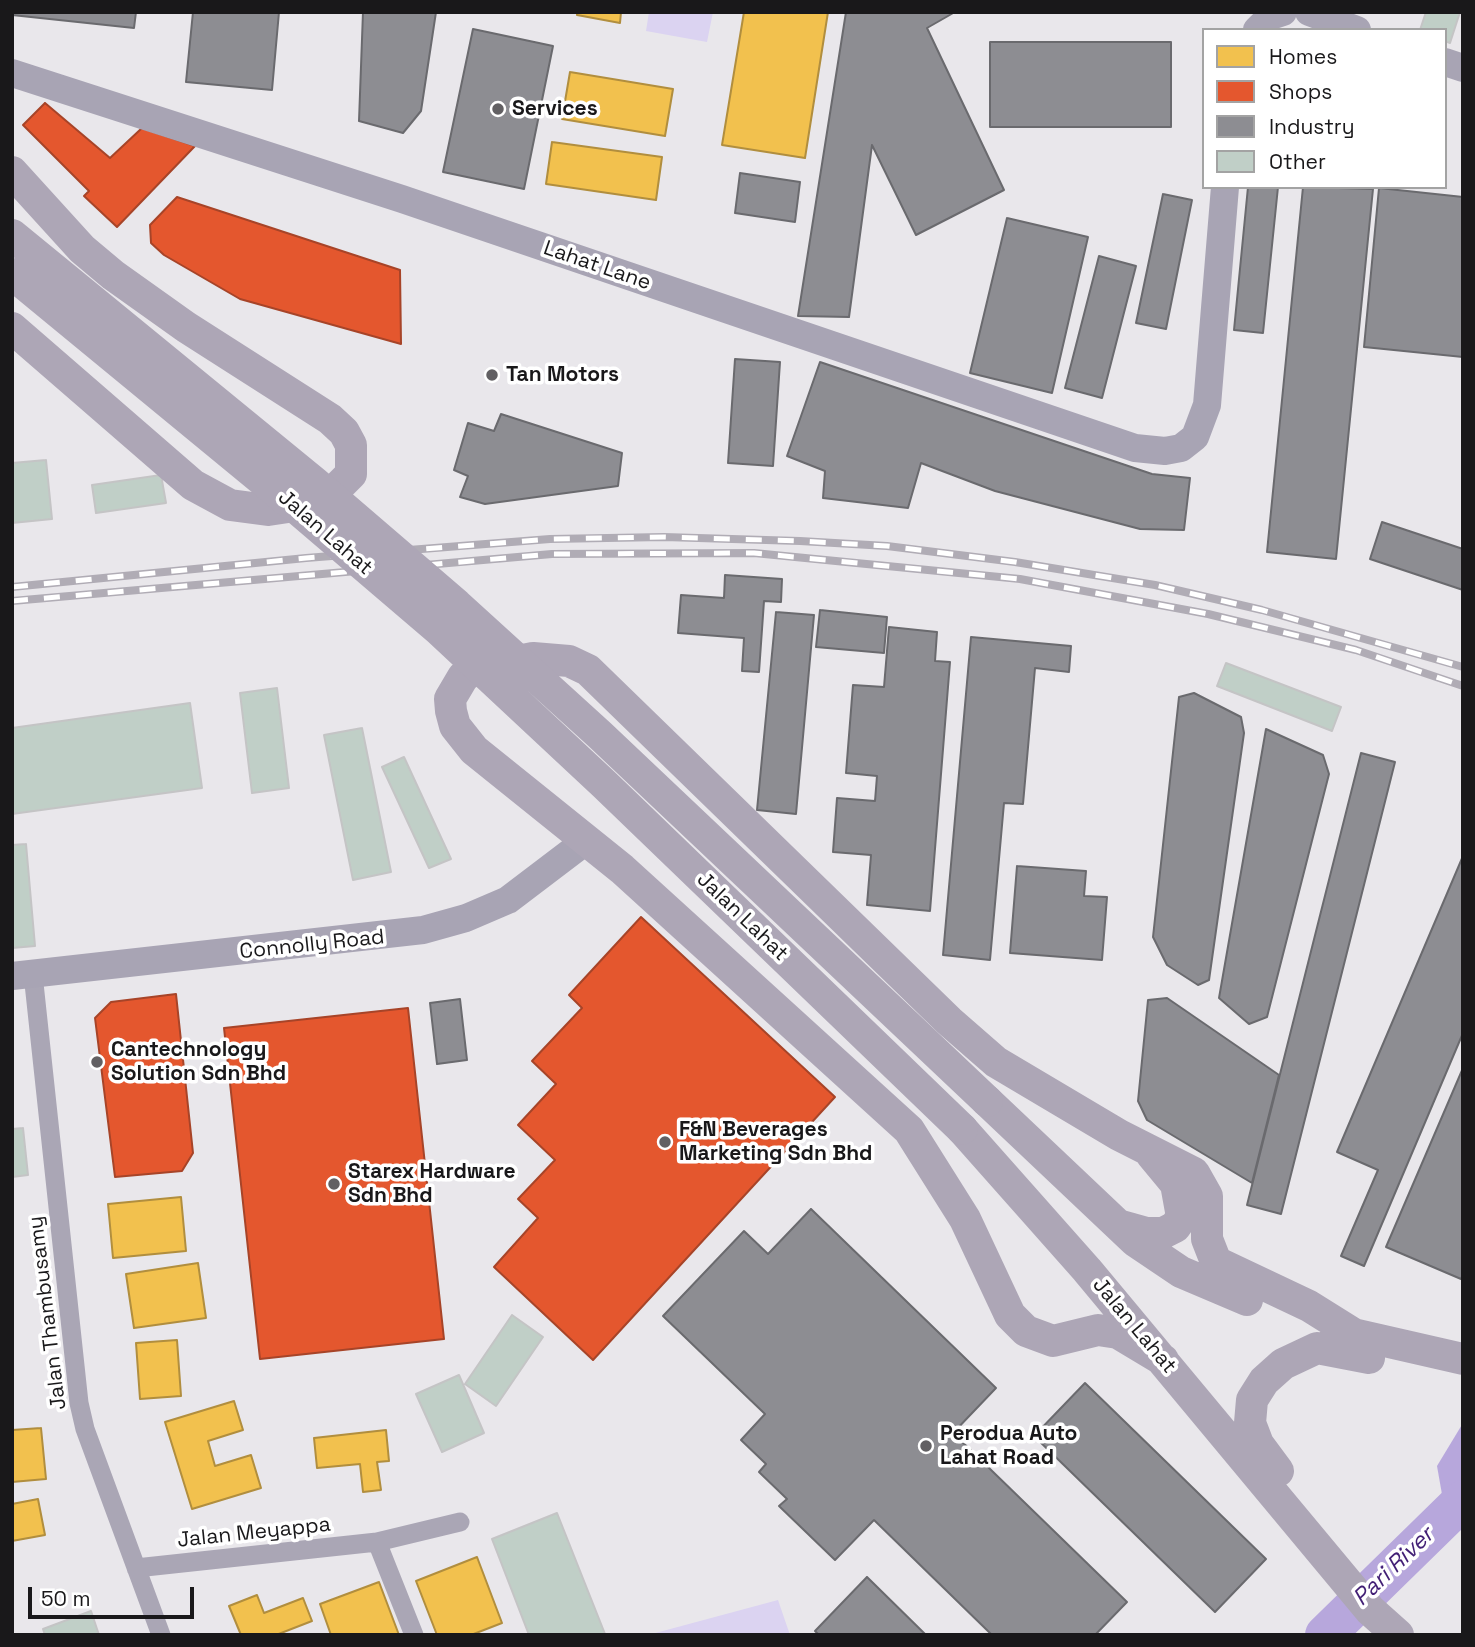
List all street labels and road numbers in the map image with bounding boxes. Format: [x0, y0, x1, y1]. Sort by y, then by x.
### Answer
street label: Lahat Lane [540, 236, 654, 296]
street label: Jalan Lahat [273, 485, 377, 581]
street label: Jalan Lahat [691, 867, 793, 967]
street label: Connolly Road [238, 925, 386, 965]
street label: Jalan Thambusamy [24, 1215, 72, 1411]
street label: Jalan Lahat [1087, 1273, 1181, 1379]
street label: Jalan Meyappa [176, 1512, 332, 1554]

